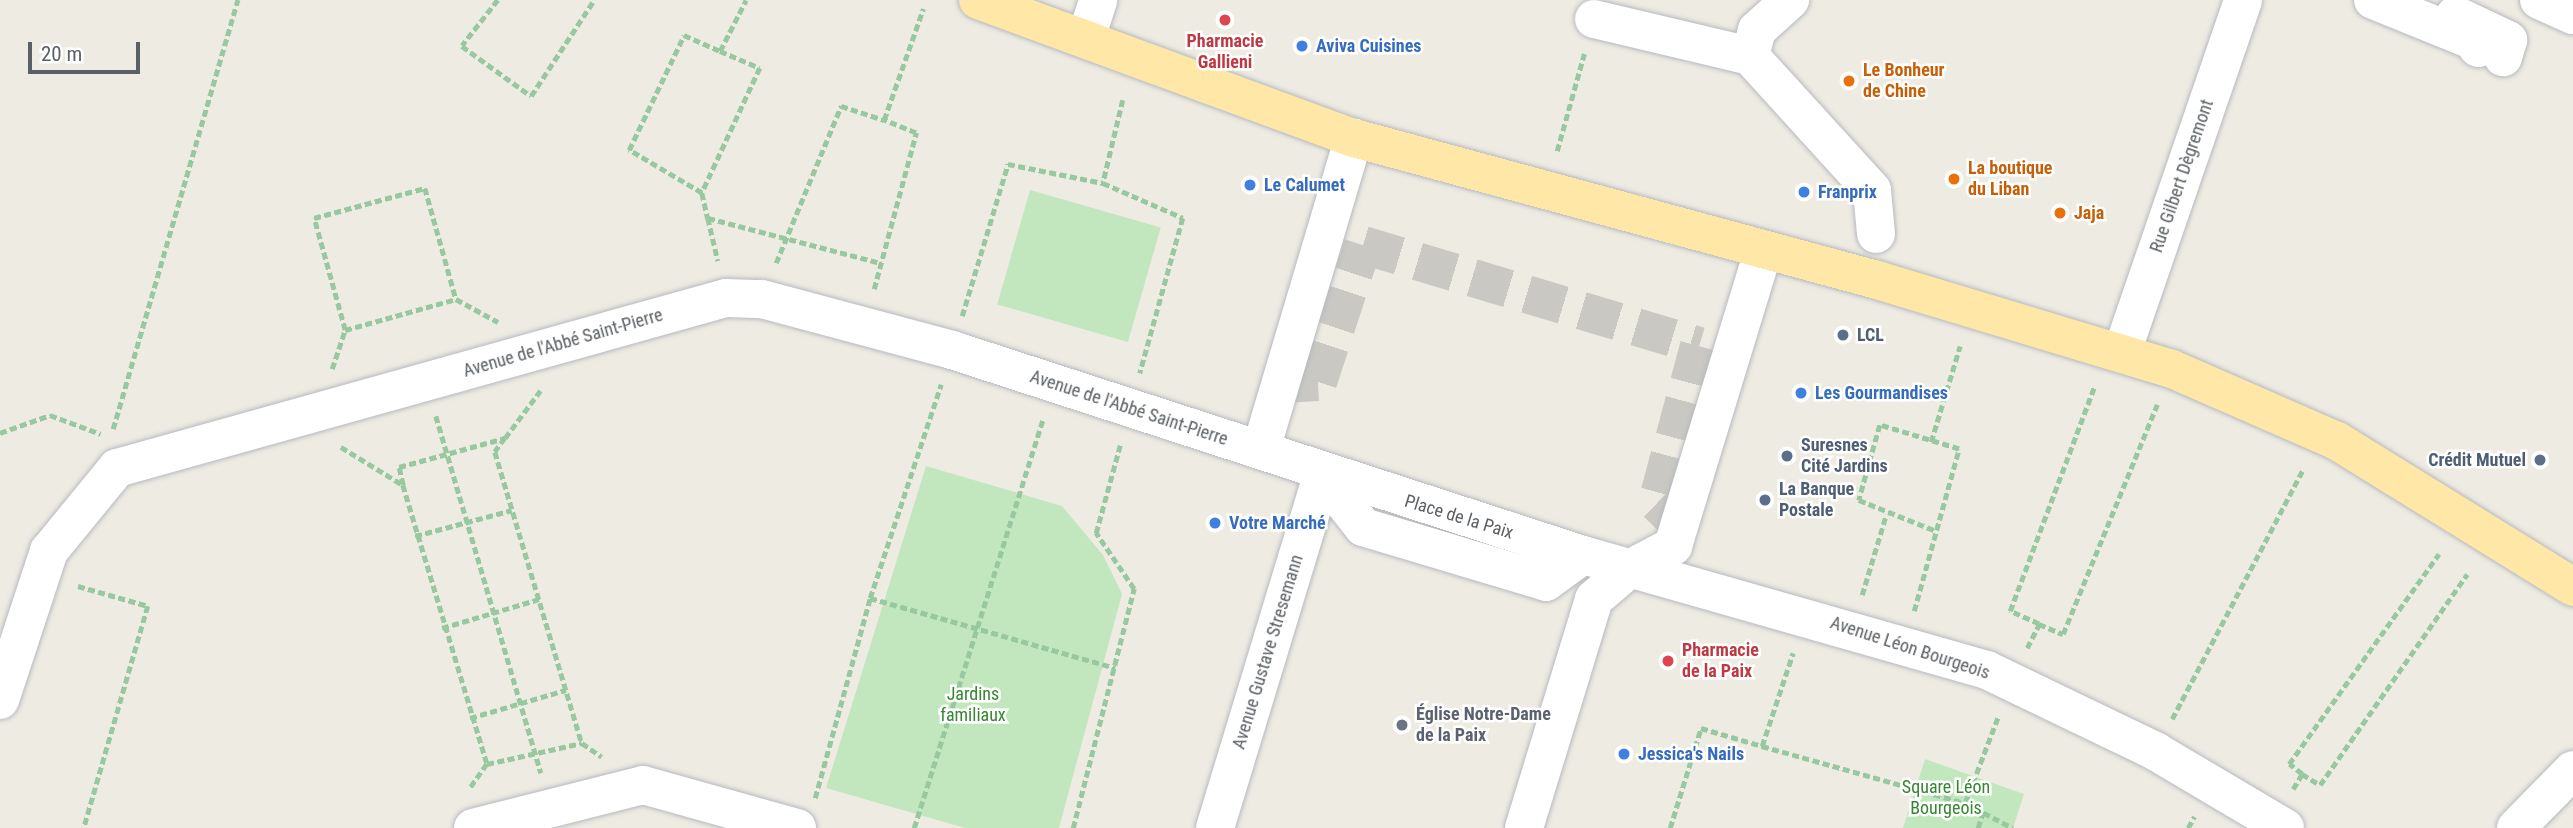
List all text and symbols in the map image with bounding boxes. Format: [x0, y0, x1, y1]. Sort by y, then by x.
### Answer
marker: Pharmacie Gallieni [1217, 12, 1233, 28]
scale bar [32, 28, 144, 72]
place label: Pharmacie Gallieni [1187, 31, 1263, 74]
place label: Aviva Cuisines [1316, 35, 1421, 57]
marker: Aviva Cuisines [1294, 38, 1310, 54]
text: 20 m [41, 42, 82, 66]
place label: Le Bonheur de Chine [1863, 60, 1945, 102]
marker: Le Bonheur de Chine [1841, 73, 1857, 89]
street label: Rue Gilbert Dègremont [2146, 97, 2218, 255]
place label: La boutique du Liban [1968, 158, 2052, 200]
marker: La boutique du Liban [1946, 171, 1962, 187]
place label: Le Calumet [1264, 174, 1345, 196]
marker: Le Calumet [1242, 177, 1258, 193]
place label: Franprix [1818, 181, 1877, 203]
marker: Franprix [1796, 184, 1812, 200]
place label: Jaja [2074, 202, 2104, 224]
marker: Jaja [2052, 205, 2068, 221]
street label: Avenue de l'Abbé Saint-Pierre [461, 304, 665, 382]
place label: LCL [1857, 324, 1884, 346]
marker: LCL [1835, 327, 1851, 343]
street label: Avenue de l'Abbé Saint-Pierre [1027, 366, 1231, 450]
place label: Les Gourmandises [1815, 382, 1948, 404]
marker: Les Gourmandises [1793, 385, 1809, 401]
place label: Suresnes Cité Jardins [1801, 435, 1888, 478]
marker: Suresnes Cité Jardins [1779, 448, 1795, 464]
place label: Crédit Mutuel [2428, 449, 2526, 471]
marker: Crédit Mutuel [2532, 452, 2548, 468]
place label: La Banque Postale [1779, 479, 1854, 522]
street label: Place de la Paix [1402, 490, 1516, 544]
marker: La Banque Postale [1757, 492, 1773, 508]
place label: Votre Marché [1229, 512, 1326, 534]
marker: Votre Marché [1207, 515, 1223, 531]
street label: Avenue Gustave Stresemann [1228, 552, 1308, 752]
street label: Avenue Léon Bourgeois [1828, 612, 1992, 684]
place label: Pharmacie de la Paix [1682, 640, 1759, 682]
marker: Pharmacie de la Paix [1660, 653, 1676, 669]
park label: Jardins familiaux [940, 684, 1006, 726]
place label: Église Notre-Dame de la Paix [1416, 704, 1551, 746]
marker: Église Notre-Dame de la Paix [1394, 717, 1410, 733]
place label: Jessica's Nails [1638, 743, 1744, 765]
marker: Jessica's Nails [1616, 746, 1632, 762]
park label: Square Léon Bourgeois [1902, 777, 1990, 820]

